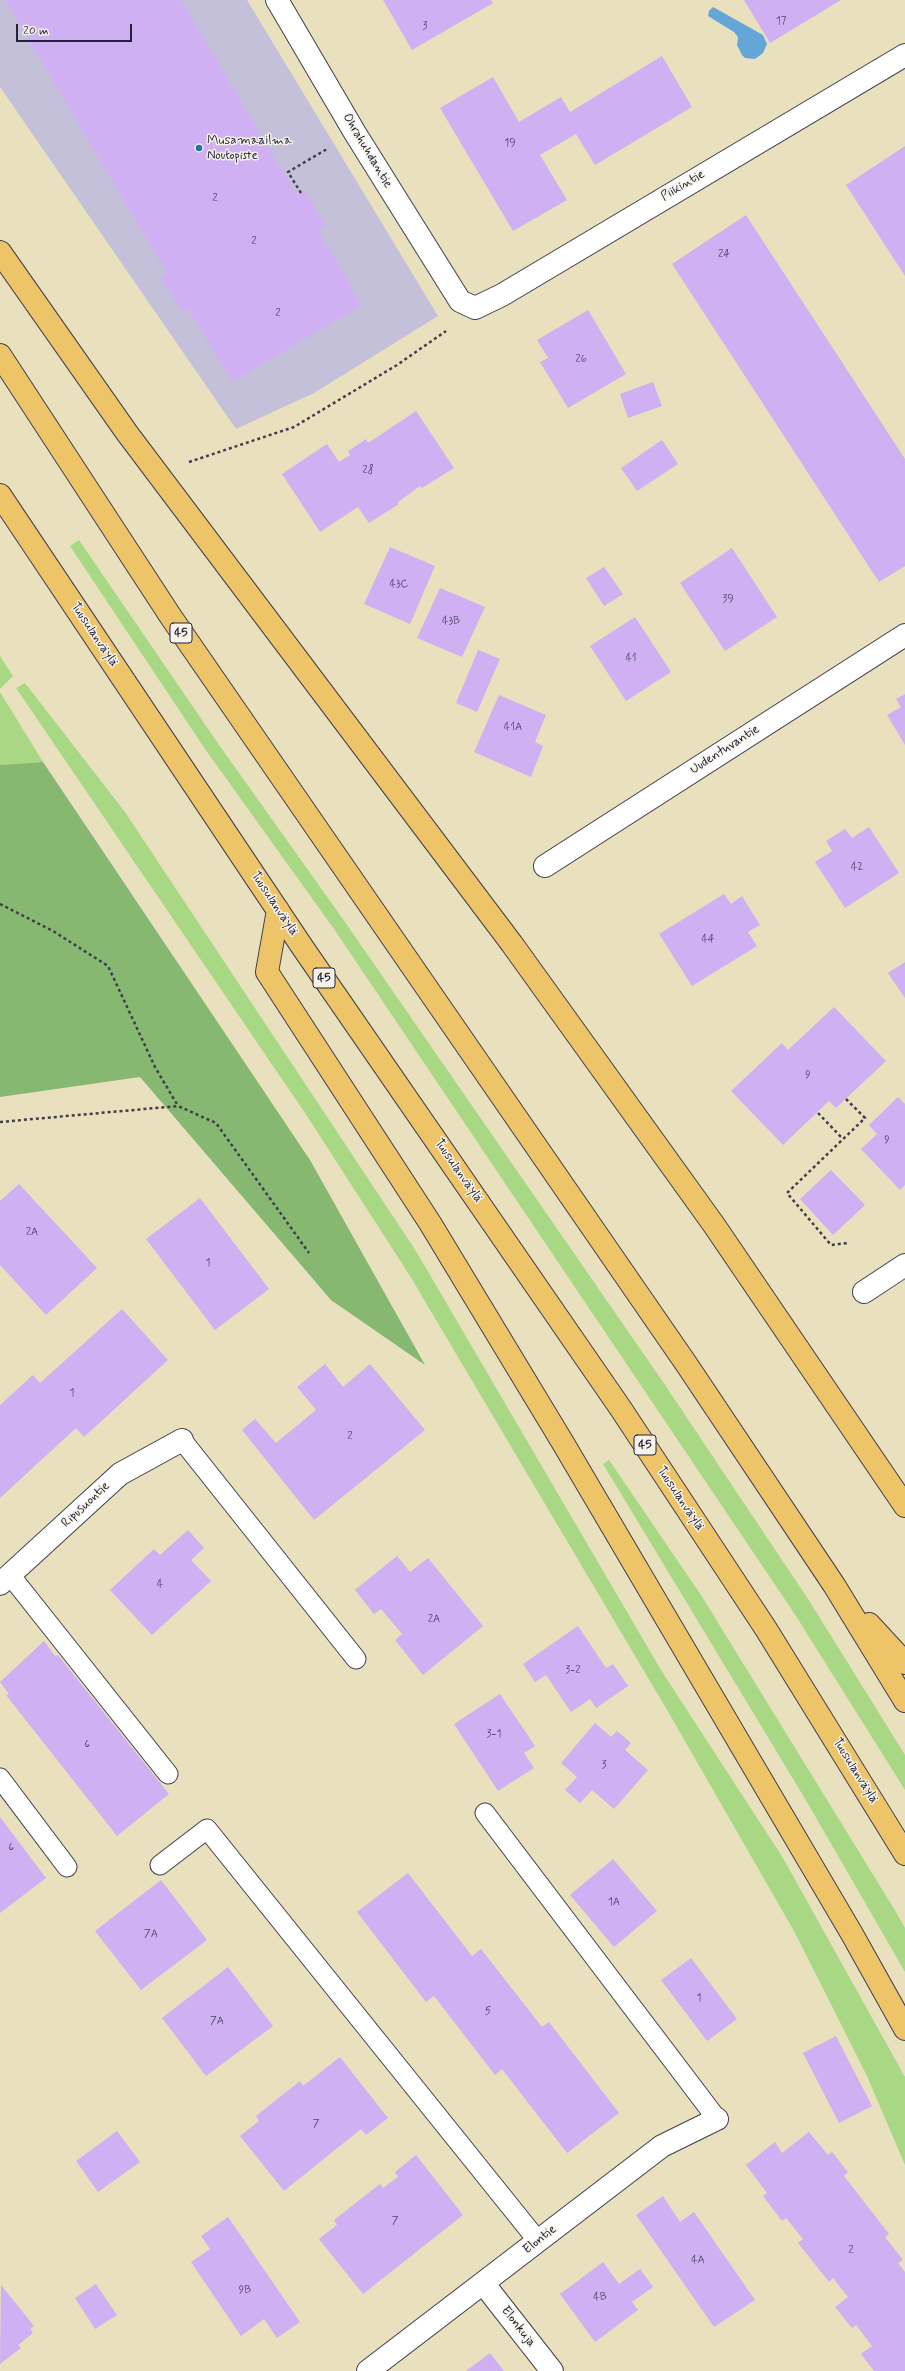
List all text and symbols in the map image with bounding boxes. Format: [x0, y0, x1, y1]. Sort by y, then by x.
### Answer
house number: 17 [776, 15, 786, 29]
scale bar [18, 16, 134, 42]
house number: 3 [423, 20, 427, 34]
text: 20 m [23, 23, 49, 39]
street label: Ohrahuhdantie [339, 111, 395, 191]
place label: Musamaailma Noutopiste [207, 133, 292, 164]
house number: 19 [504, 137, 516, 151]
marker: Musamaailma Noutopiste [194, 143, 204, 153]
street label: Piikintie [658, 167, 708, 205]
house number: 2 [212, 192, 218, 206]
house number: 2 [251, 235, 257, 249]
house number: 24 [718, 248, 730, 262]
house number: 2 [275, 307, 281, 321]
house number: 26 [575, 353, 587, 367]
house number: 28 [362, 464, 374, 478]
house number: 43C [390, 578, 408, 592]
house number: 39 [722, 593, 734, 607]
street label: Tuusulanväylä [67, 600, 121, 670]
house number: 43B [442, 615, 460, 629]
road number: 45 [170, 623, 192, 643]
house number: 41 [625, 652, 637, 666]
house number: 41A [504, 721, 522, 735]
street label: Uudentuvantie [687, 722, 763, 778]
house number: 42 [851, 861, 863, 875]
street label: Tuusulanväylä [247, 869, 301, 939]
house number: 44 [701, 933, 715, 947]
road number: 45 [313, 968, 335, 988]
house number: 9 [805, 1069, 811, 1083]
house number: 9 [884, 1134, 890, 1148]
street label: Tuusulanväylä [430, 1136, 486, 1206]
house number: 2A [26, 1226, 38, 1240]
house number: 1 [206, 1257, 210, 1271]
house number: 1 [70, 1387, 74, 1401]
house number: 2 [347, 1430, 353, 1444]
road number: 45 [634, 1435, 656, 1455]
street label: Tuusulanväylä [653, 1464, 707, 1534]
street label: Ripusuontie [59, 1479, 113, 1531]
house number: 4 [157, 1578, 163, 1592]
house number: 2A [428, 1613, 440, 1627]
house number: 3-2 [565, 1664, 581, 1678]
house number: 3-1 [487, 1728, 501, 1742]
street label: Tuusulanväylä [829, 1735, 881, 1807]
house number: 6 [84, 1738, 90, 1752]
house number: 3 [602, 1759, 606, 1773]
house number: 6 [8, 1841, 14, 1855]
house number: 1A [608, 1896, 620, 1910]
house number: 7A [144, 1928, 158, 1942]
house number: 1 [697, 1992, 701, 2006]
house number: 5 [485, 2005, 491, 2019]
house number: 7A [210, 2015, 224, 2029]
house number: 7 [313, 2118, 319, 2132]
house number: 7 [392, 2215, 398, 2229]
street label: Elontie [520, 2222, 560, 2258]
house number: 2 [848, 2244, 854, 2258]
house number: 4A [691, 2254, 705, 2268]
house number: 9B [239, 2284, 251, 2298]
house number: 4B [593, 2291, 607, 2305]
street label: Elonkuja [497, 2304, 539, 2350]

